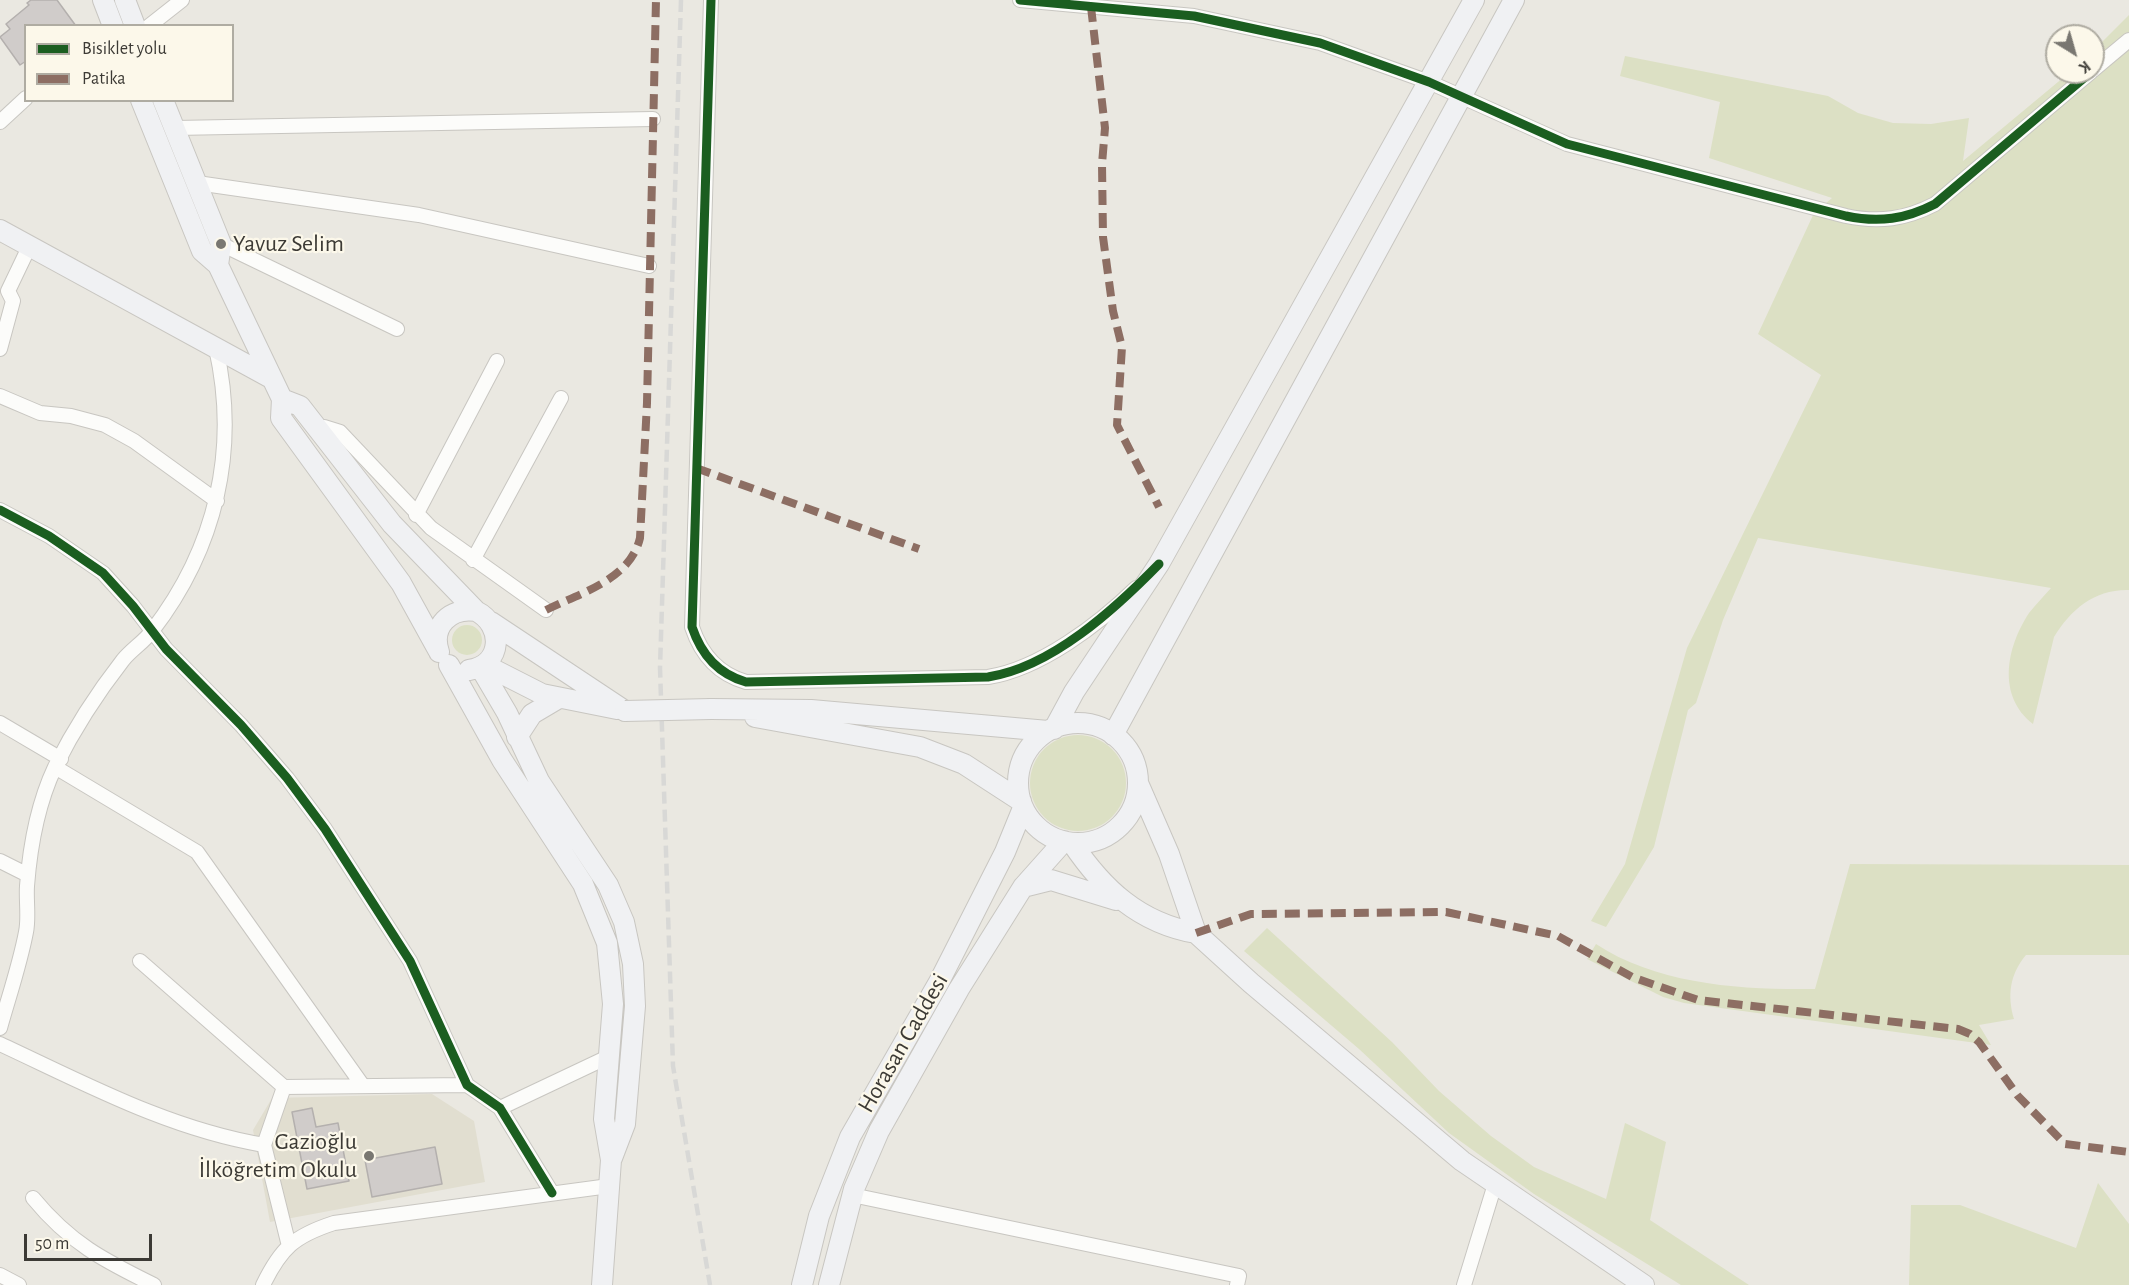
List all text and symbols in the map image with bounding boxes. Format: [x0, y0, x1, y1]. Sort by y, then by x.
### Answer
legend [24, 24, 234, 102]
north arrow [2045, 24, 2105, 84]
text: Bisiklet yolu [82, 40, 167, 58]
text: K [2076, 58, 2093, 76]
text: Patika [82, 70, 125, 88]
place label: Yavuz Selim [233, 230, 344, 258]
marker: Yavuz Selim [214, 237, 228, 251]
street label: Horasan Caddesi [851, 968, 955, 1118]
place label: Gazioğlu İlköğretim Okulu [199, 1128, 357, 1184]
marker: Gazioğlu İlköğretim Okulu [362, 1149, 376, 1163]
scale bar [27, 1222, 154, 1260]
text: 50 m [35, 1235, 69, 1253]

